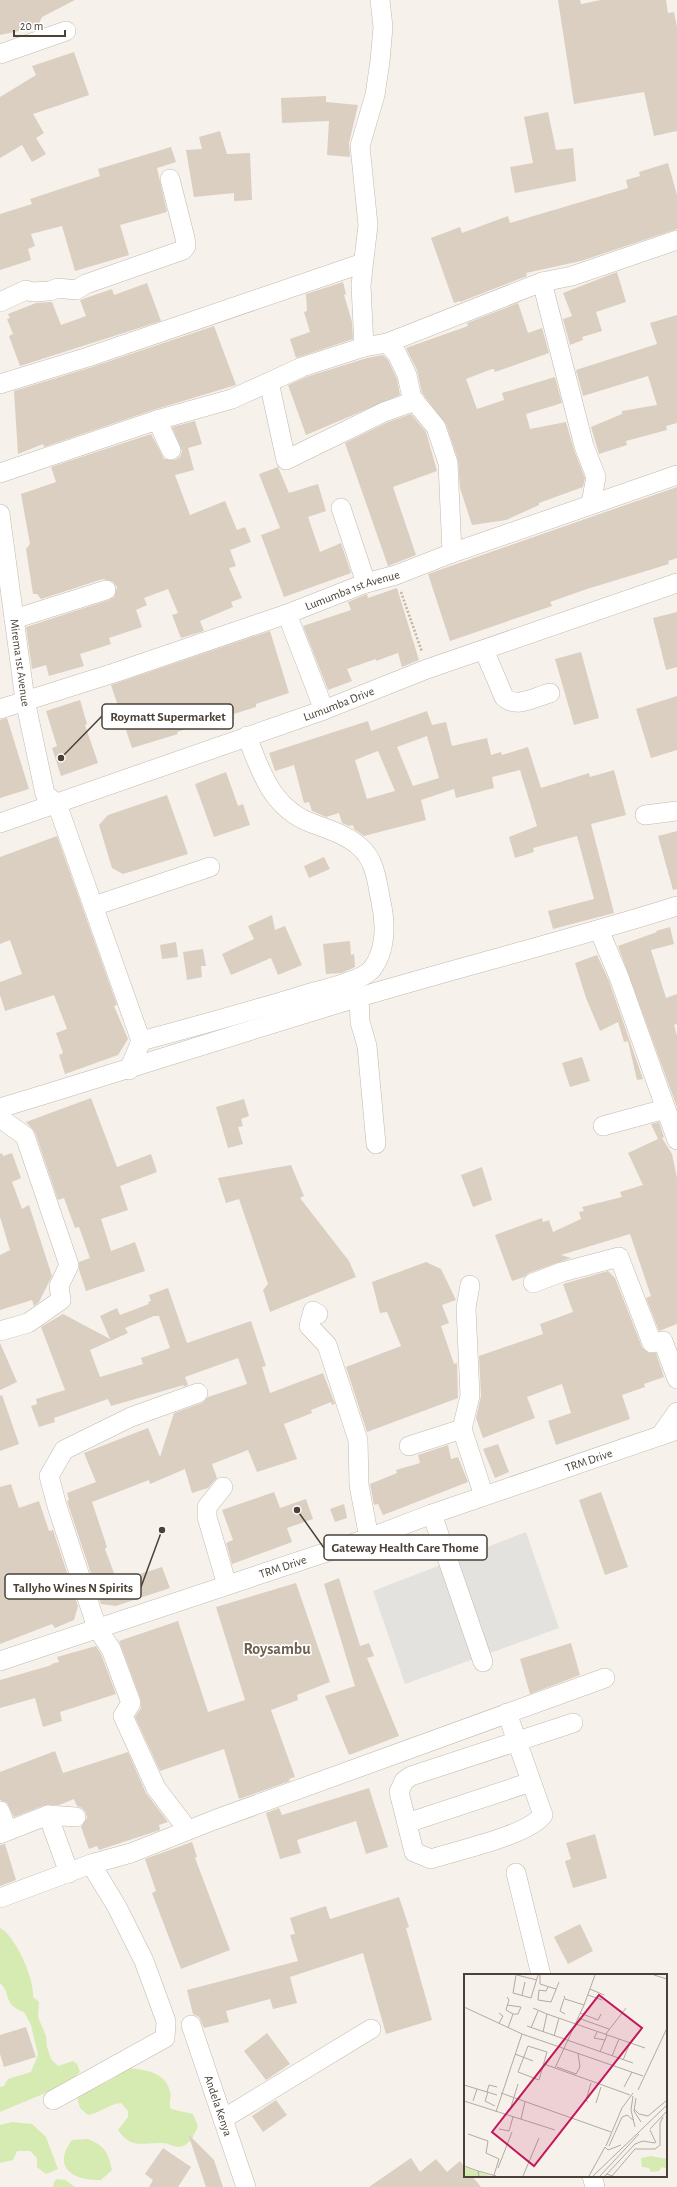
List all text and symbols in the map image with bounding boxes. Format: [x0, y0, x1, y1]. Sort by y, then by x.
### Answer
scale bar [14, 12, 65, 38]
text: 20 m [20, 20, 43, 32]
street label: Lumumba 1st Avenue [303, 568, 401, 612]
street label: Mirema 1st Avenue [8, 618, 32, 708]
street label: Lumumba Drive [302, 685, 376, 723]
callout: Roymatt Supermarket [102, 704, 233, 729]
text: Roymatt Supermarket [110, 711, 226, 724]
street label: TRM Drive [564, 1447, 614, 1474]
callout: Gateway Health Care Thome [324, 1535, 487, 1560]
text: Gateway Health Care Thome [331, 1542, 479, 1555]
street label: TRM Drive [258, 1553, 308, 1580]
callout: Tallyho Wines N Spirits [5, 1574, 141, 1599]
text: Tallyho Wines N Spirits [13, 1582, 133, 1595]
district label: Roysambu [243, 1641, 311, 1658]
inset map [464, 1974, 667, 2177]
street label: Andela Kenya [202, 2073, 234, 2138]

